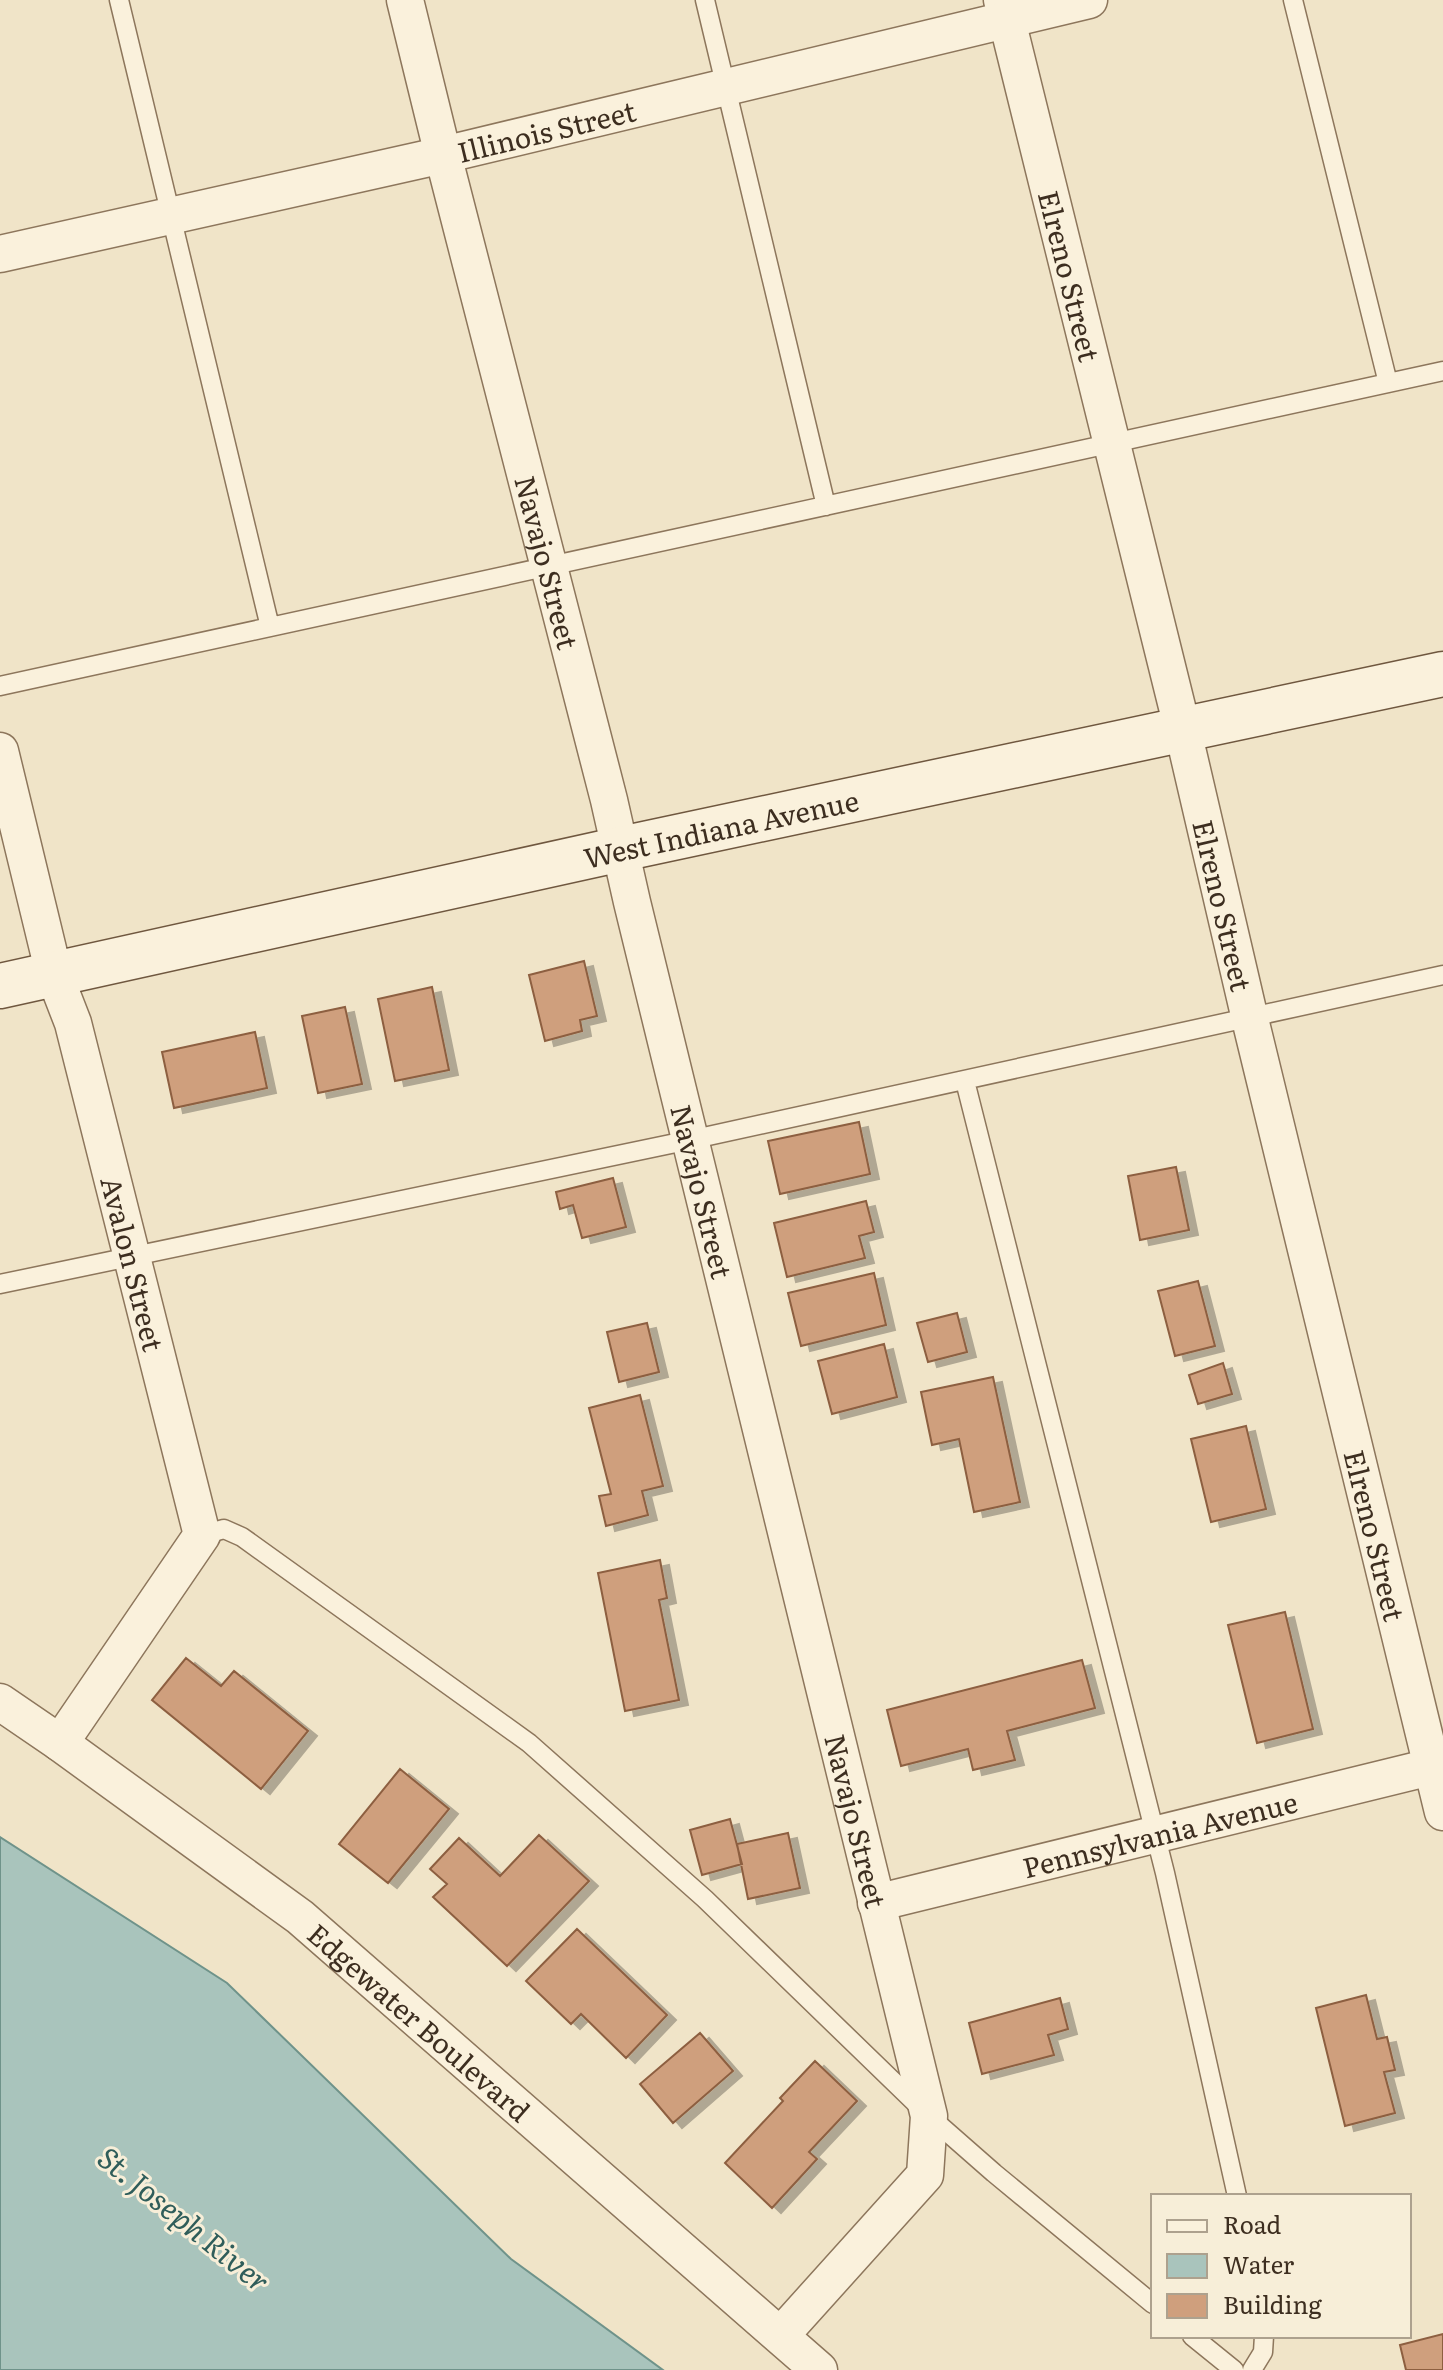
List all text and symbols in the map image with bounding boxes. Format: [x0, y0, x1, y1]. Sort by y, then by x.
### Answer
street label: Illinois Street [453, 88, 640, 172]
street label: Elreno Street [1029, 186, 1112, 366]
street label: Navajo Street [505, 471, 590, 654]
street label: West Indiana Avenue [579, 778, 862, 878]
street label: Elreno Street [1183, 815, 1264, 996]
street label: Navajo Street [661, 1100, 744, 1283]
street label: Avalon Street [91, 1172, 176, 1356]
street label: Elreno Street [1335, 1445, 1417, 1626]
street label: Navajo Street [815, 1729, 898, 1913]
street label: Pennsylvania Avenue [1018, 1780, 1301, 1887]
street label: Edgewater Boulevard [299, 1912, 540, 2131]
water label: St. Joseph River [90, 2135, 280, 2301]
legend [1151, 2194, 1411, 2338]
text: Road [1223, 2206, 1282, 2241]
text: Water [1223, 2246, 1295, 2281]
text: Building [1223, 2286, 1322, 2321]

